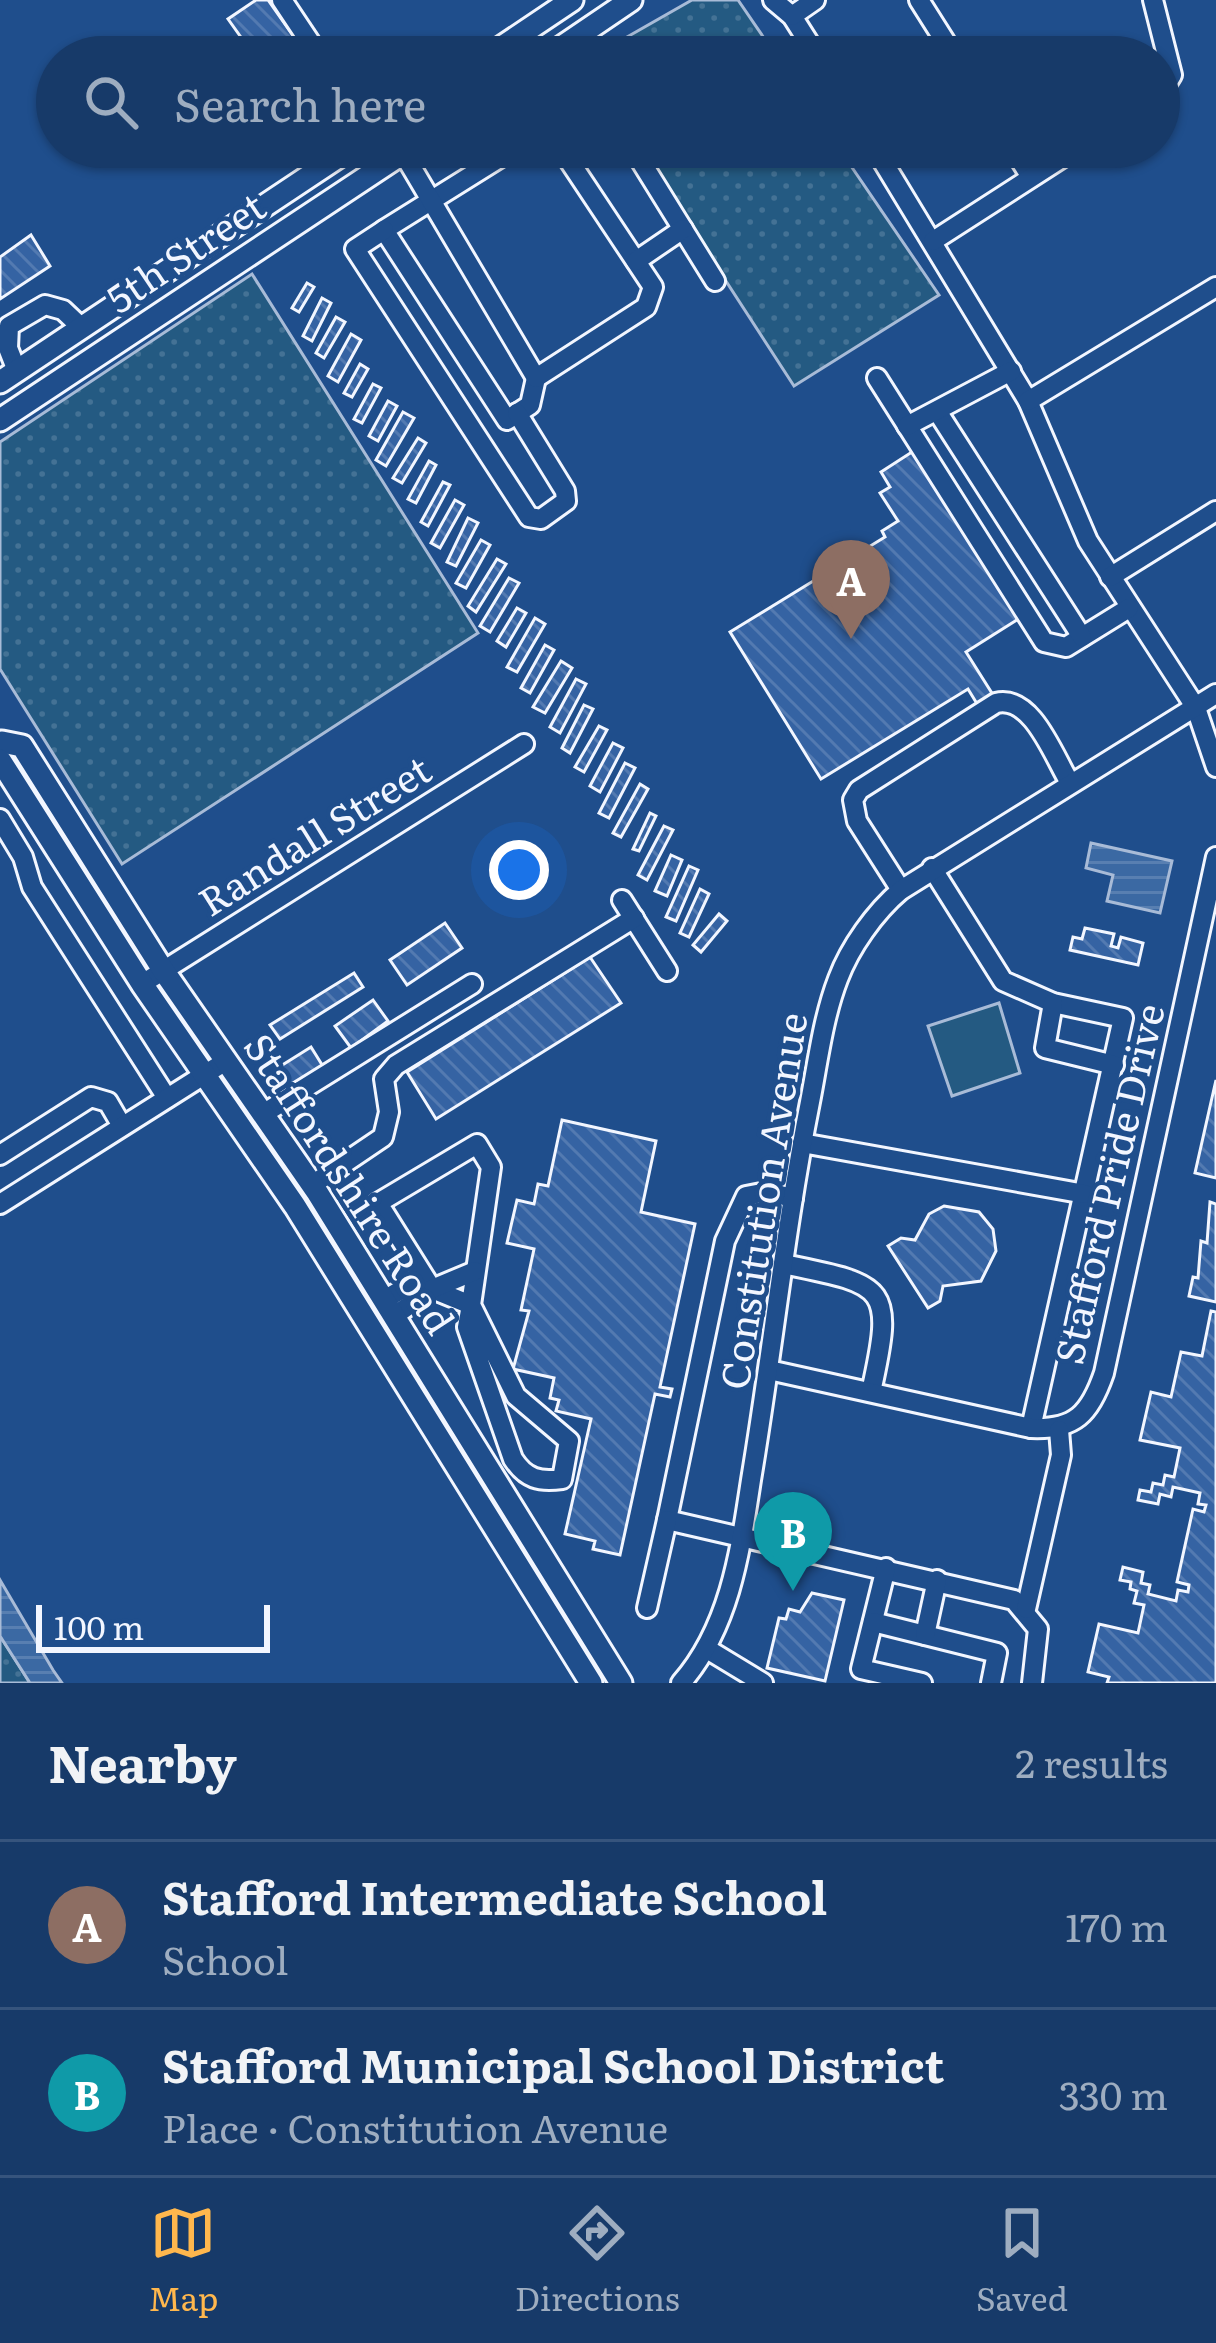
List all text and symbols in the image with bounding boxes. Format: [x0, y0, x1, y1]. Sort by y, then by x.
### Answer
search box [36, 36, 1180, 168]
icon: search [78, 69, 144, 135]
text: Search here [174, 69, 426, 136]
street label: 5th Street [93, 176, 276, 325]
pin: A [812, 540, 890, 639]
street label: Randall Street [186, 739, 441, 928]
your location [489, 840, 549, 900]
street label: Stafford Pride Drive [1037, 998, 1177, 1369]
street label: Constitution Avenue [703, 1008, 819, 1393]
street label: Staffordshire Road [232, 1020, 471, 1344]
pin: B [754, 1492, 832, 1591]
scale bar [36, 1599, 270, 1652]
text: 100 m [54, 1601, 144, 1650]
text: Nearby [48, 1723, 237, 1799]
text: 2 results [1015, 1732, 1168, 1790]
text: Stafford Intermediate School [162, 1862, 827, 1929]
text: A [72, 1896, 102, 1954]
text: 170 m [1065, 1896, 1168, 1954]
text: School [162, 1929, 288, 1987]
text: Stafford Municipal School District [162, 2030, 944, 2097]
text: B [74, 2064, 100, 2122]
text: 330 m [1059, 2064, 1168, 2122]
text: Place · Constitution Avenue [162, 2097, 668, 2155]
tab: Map [148, 2200, 218, 2321]
tab: Directions [515, 2200, 680, 2321]
tab: Saved [976, 2200, 1068, 2321]

